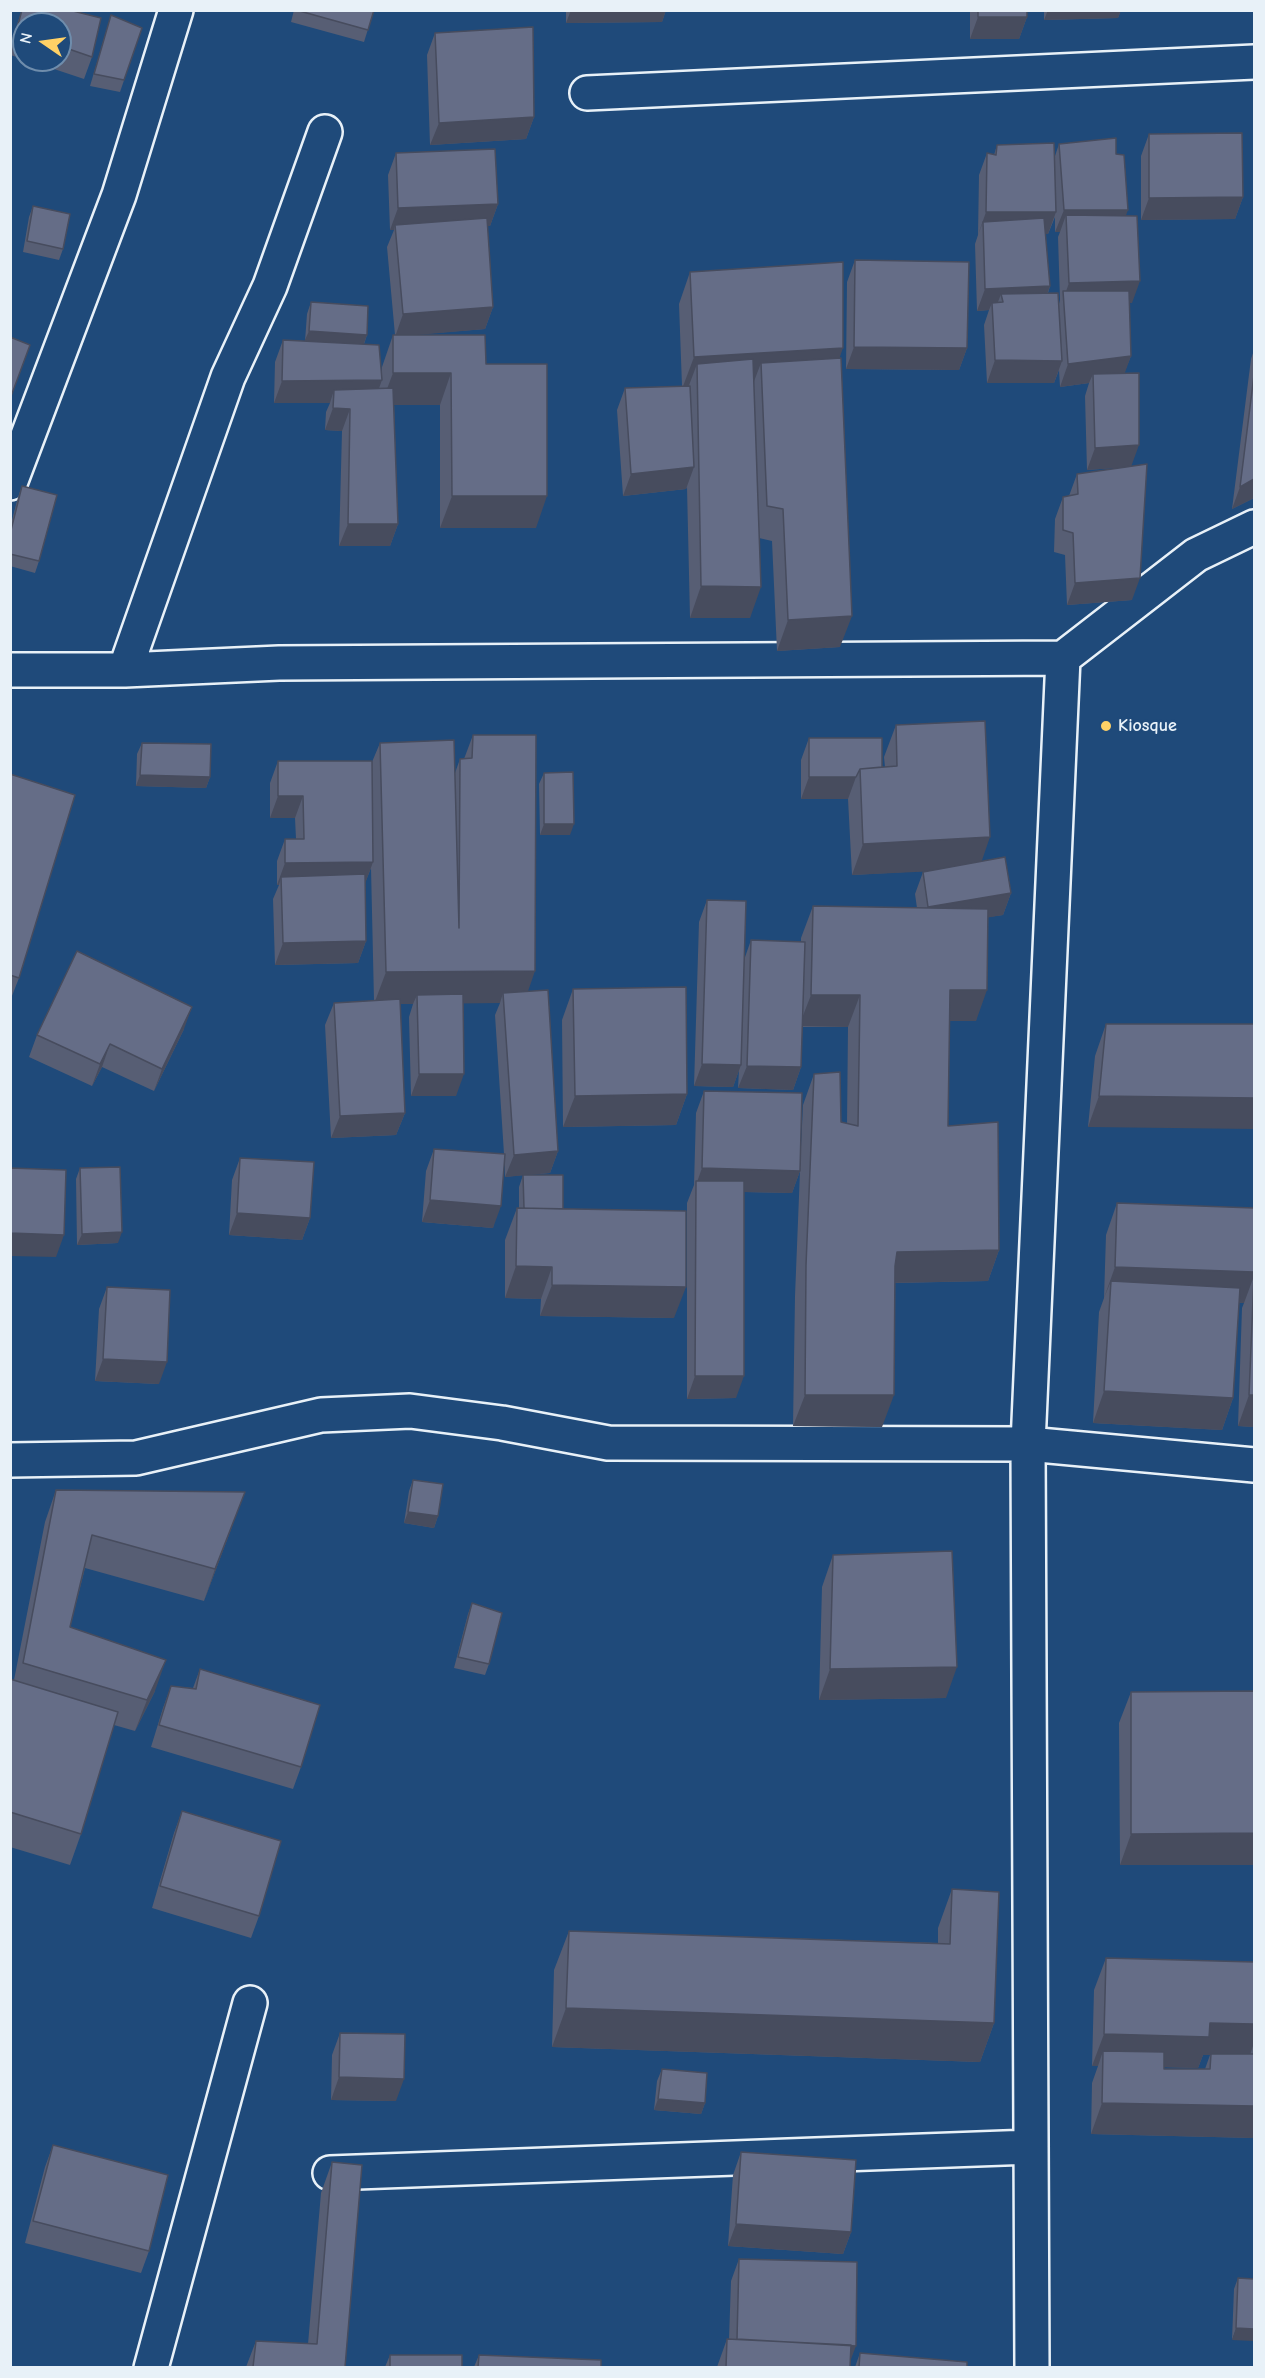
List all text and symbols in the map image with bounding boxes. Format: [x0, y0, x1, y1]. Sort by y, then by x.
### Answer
north arrow [12, 12, 72, 72]
text: N [16, 31, 36, 46]
place label: Kiosque [1118, 715, 1177, 737]
marker: Kiosque [1099, 719, 1113, 733]

